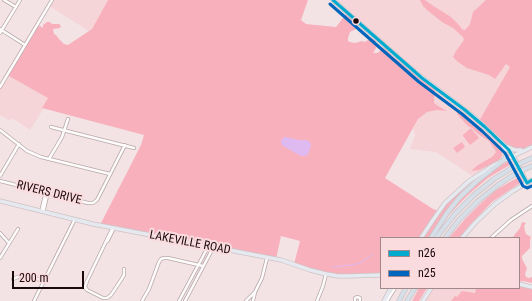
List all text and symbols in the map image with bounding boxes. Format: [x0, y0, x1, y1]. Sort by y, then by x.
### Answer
unlabelled marker [351, 16, 361, 26]
street label: RIVERS DRIVE [15, 178, 83, 208]
street label: LAKEVILLE ROAD [148, 228, 232, 258]
legend [380, 237, 520, 289]
text: n26 [418, 246, 436, 260]
scale bar [14, 263, 86, 289]
text: n25 [418, 266, 436, 280]
text: 200 m [19, 271, 49, 285]

